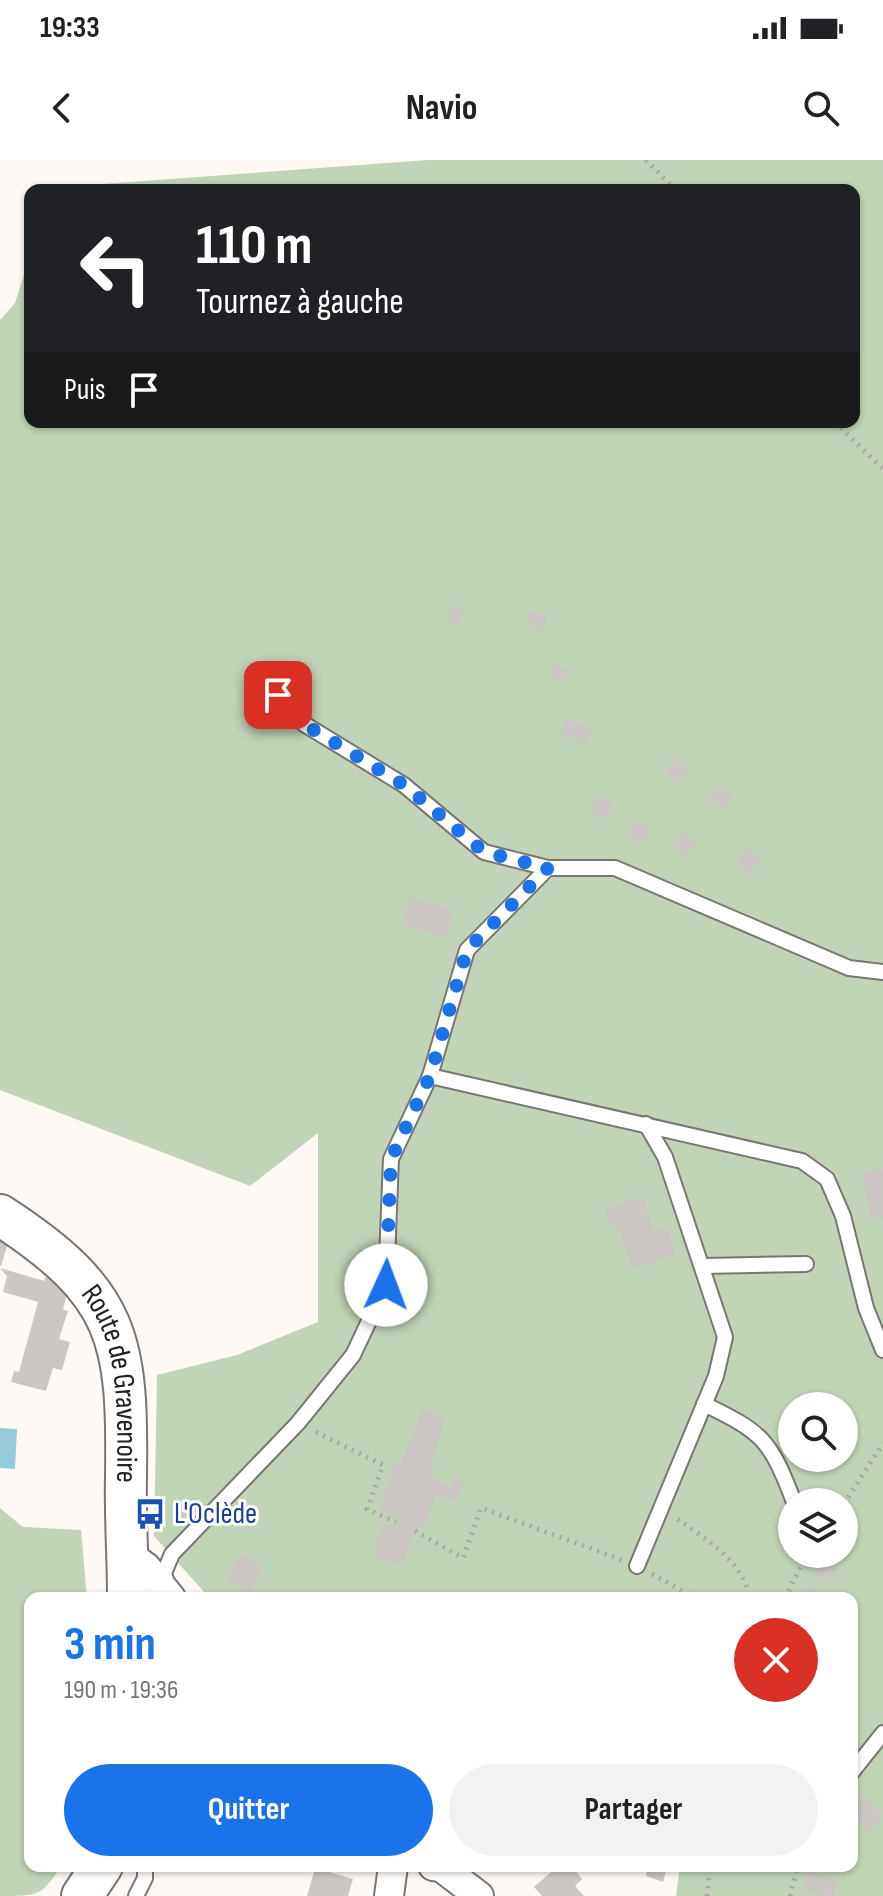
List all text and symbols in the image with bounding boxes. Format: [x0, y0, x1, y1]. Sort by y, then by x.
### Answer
text: 19:33 [40, 10, 100, 46]
icon: back [40, 86, 84, 130]
icon: search [799, 86, 843, 130]
text: Navio [406, 87, 477, 130]
text: 110 m [196, 213, 312, 280]
icon: left [64, 216, 168, 320]
text: Tournez à gauche [196, 281, 404, 324]
icon: arrive [122, 368, 166, 412]
text: Puis [64, 372, 106, 408]
pin [244, 661, 312, 729]
icon: arrive [256, 673, 300, 717]
position arrow [344, 1243, 428, 1327]
street label: Route de Gravenoire [73, 1278, 144, 1483]
map controls [778, 1392, 858, 1568]
button: search [778, 1392, 858, 1472]
button: layers [778, 1488, 858, 1568]
place label: L'Oclède [174, 1496, 257, 1532]
bus stop icon: L'Oclède [133, 1497, 167, 1531]
text: 3 min [64, 1616, 156, 1673]
button: close [734, 1618, 818, 1702]
text: 190 m · 19:36 [64, 1675, 178, 1706]
button: Quitter [64, 1764, 433, 1856]
button: Partager [449, 1764, 818, 1856]

